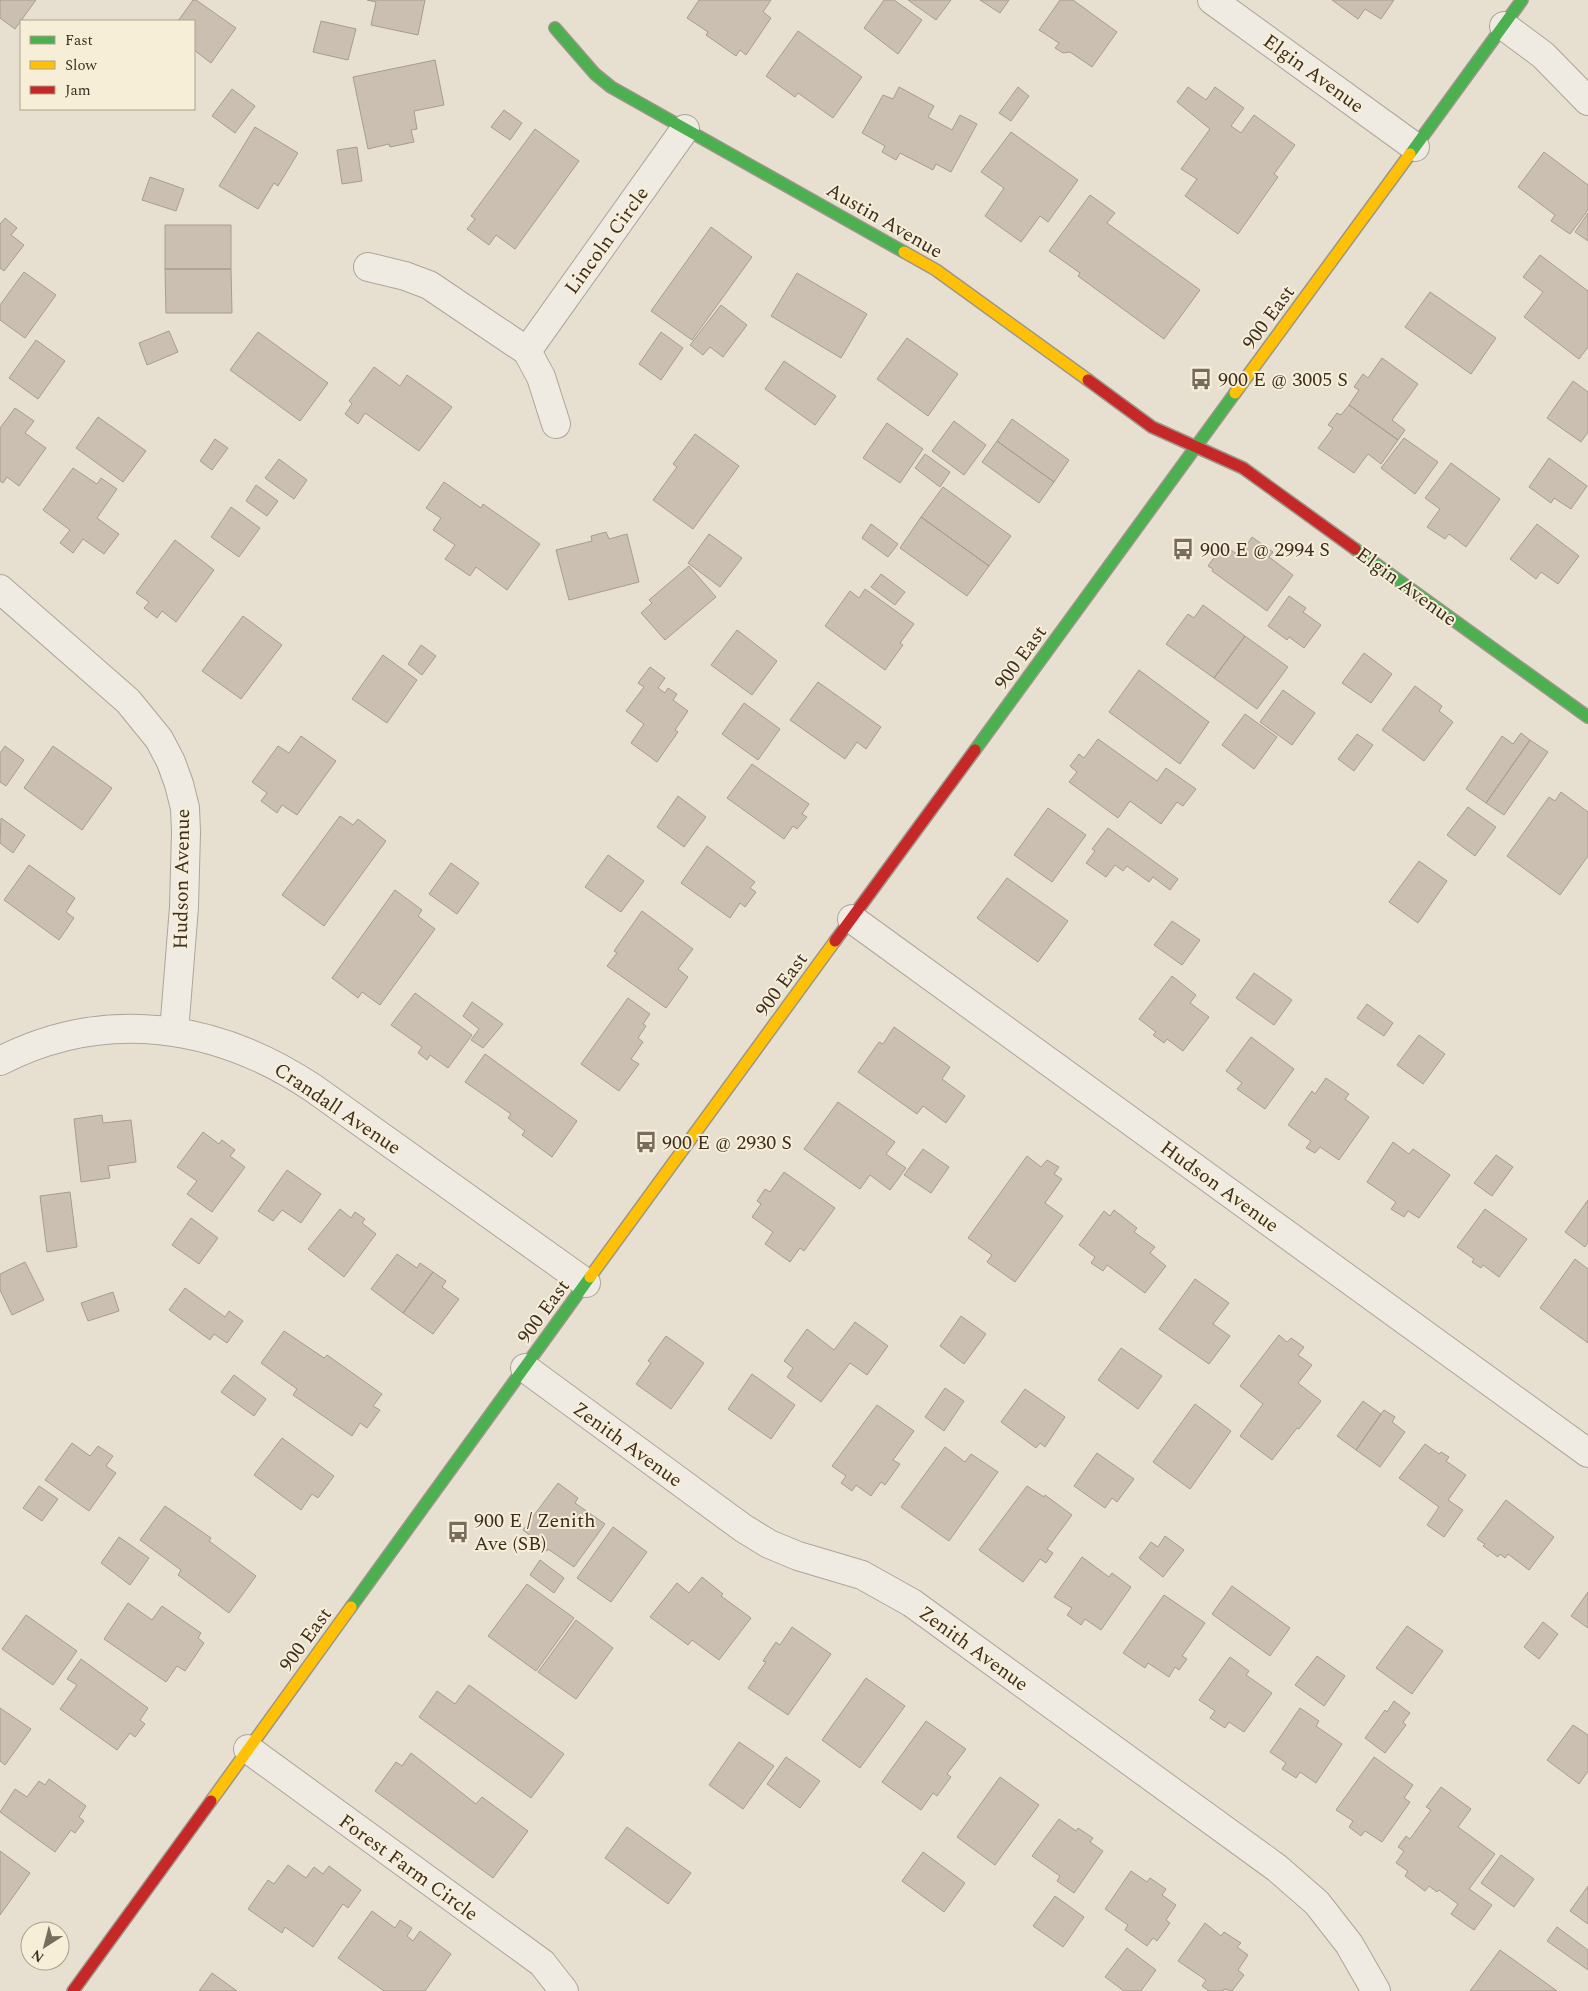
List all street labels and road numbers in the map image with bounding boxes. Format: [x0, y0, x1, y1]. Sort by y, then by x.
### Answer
street label: Elgin Avenue [1257, 27, 1370, 121]
street label: Austin Avenue [821, 175, 948, 266]
street label: Lincoln Circle [557, 180, 656, 301]
street label: 900 East [1235, 279, 1302, 356]
street label: Elgin Avenue [1350, 540, 1463, 634]
street label: 900 East [987, 619, 1054, 696]
street label: Hudson Avenue [166, 808, 198, 950]
street label: 900 East [748, 946, 815, 1023]
street label: Crandall Avenue [268, 1055, 407, 1163]
street label: Hudson Avenue [1154, 1133, 1285, 1240]
street label: 900 East [510, 1273, 577, 1350]
street label: Zenith Avenue [566, 1395, 689, 1495]
street label: Zenith Avenue [912, 1599, 1035, 1699]
street label: 900 East [272, 1601, 339, 1678]
street label: Forest Farm Circle [332, 1807, 484, 1929]

